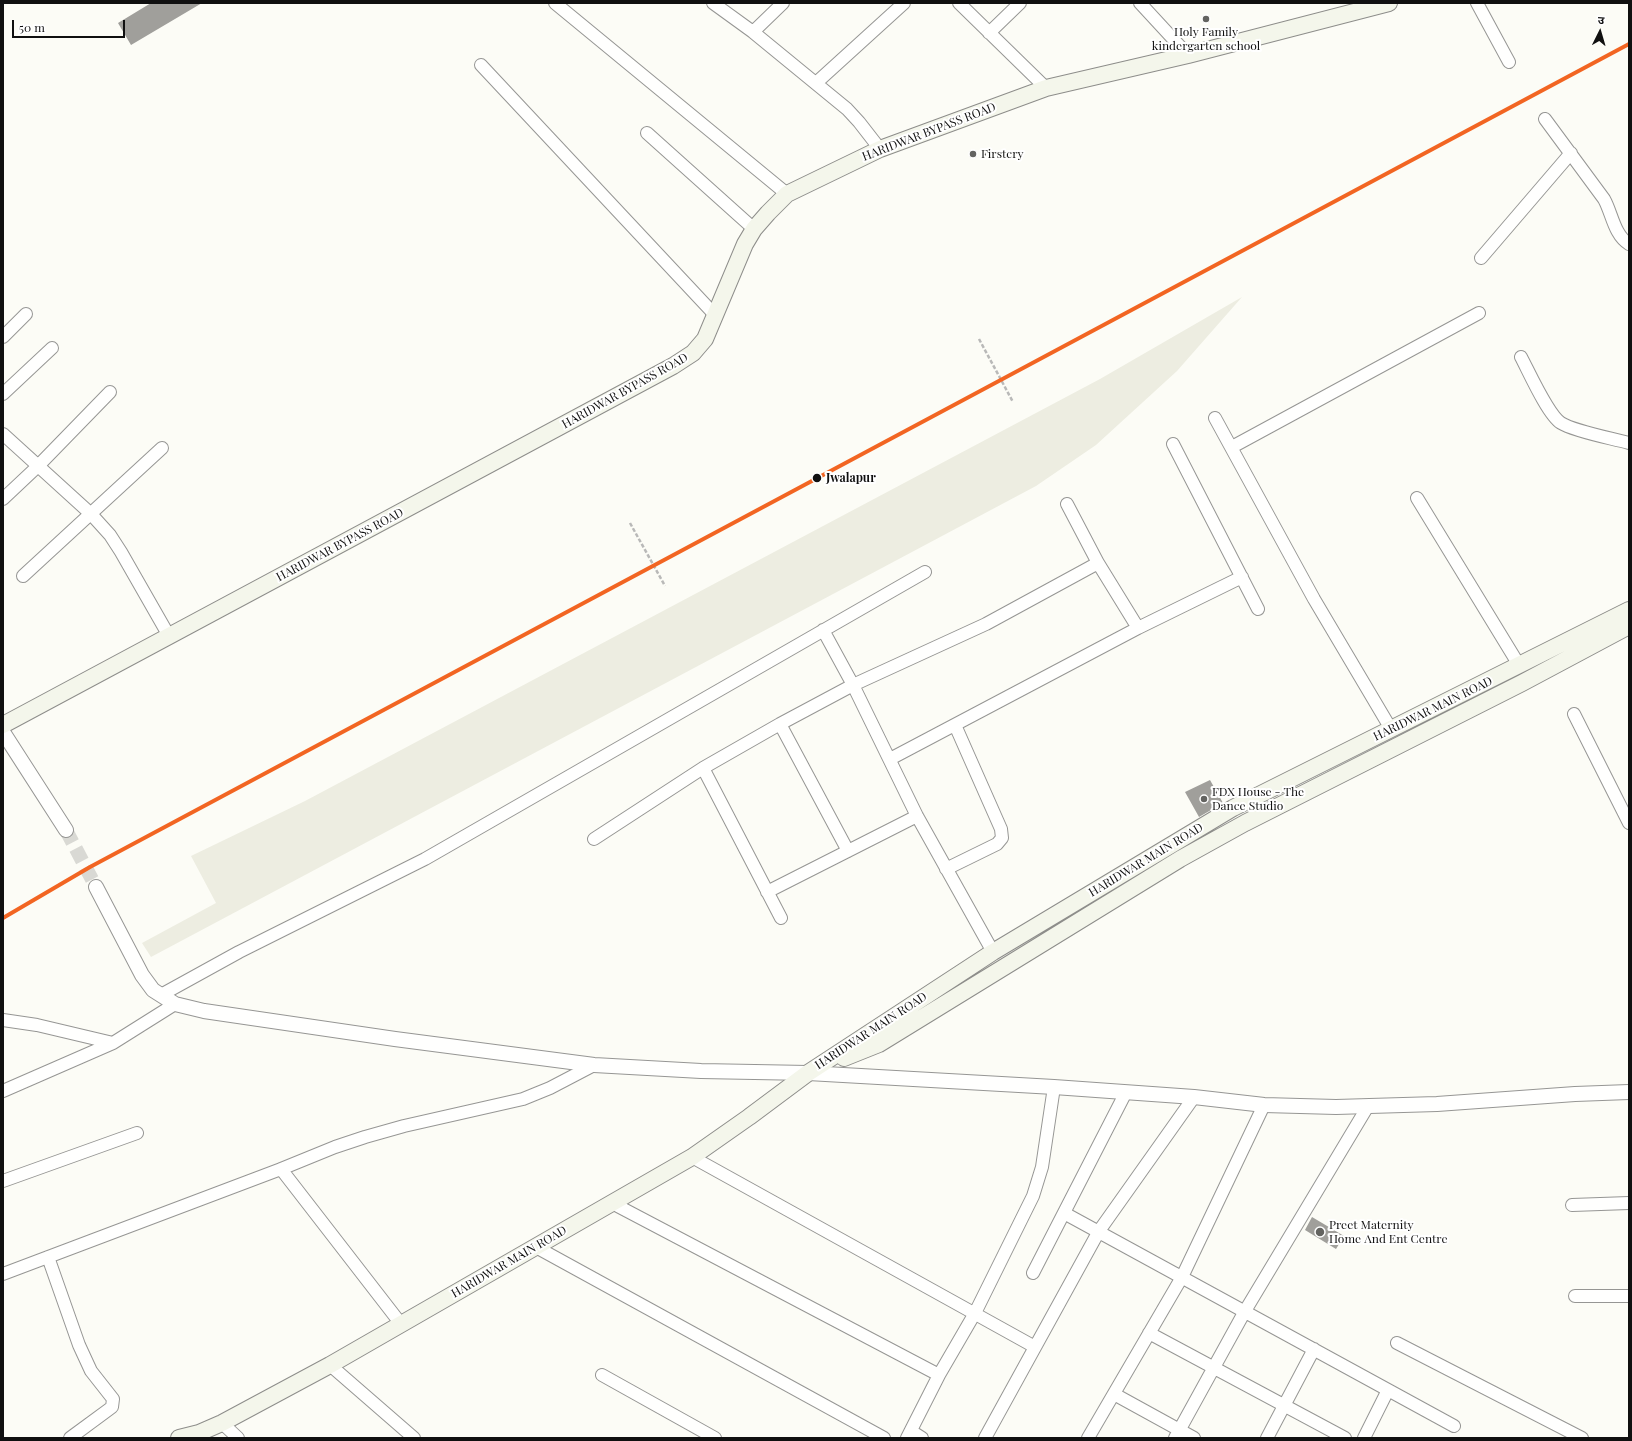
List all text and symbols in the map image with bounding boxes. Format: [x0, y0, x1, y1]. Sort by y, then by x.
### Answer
scale bar [14, 12, 127, 38]
north arrow [1580, 12, 1620, 52]
text: उ [1597, 12, 1605, 27]
marker: Holy Family kindergarten school [1201, 14, 1211, 24]
text: 50 m [19, 19, 45, 35]
place label: Holy Family kindergarten school [1152, 25, 1260, 53]
street label: HARIDWAR BYPASS ROAD [860, 100, 998, 164]
place label: Firstcry [981, 147, 1024, 161]
marker: Firstcry [968, 149, 978, 159]
street label: HARIDWAR BYPASS ROAD [559, 350, 691, 432]
place label: Jwalapur [826, 471, 876, 485]
marker: Jwalapur [811, 472, 823, 484]
street label: HARIDWAR BYPASS ROAD [274, 505, 406, 585]
street label: HARIDWAR MAIN ROAD [1371, 674, 1495, 744]
place label: FDX House - The Dance Studio [1212, 785, 1304, 813]
marker: FDX House - The Dance Studio [1199, 794, 1209, 804]
street label: HARIDWAR MAIN ROAD [1086, 820, 1206, 900]
street label: HARIDWAR MAIN ROAD [812, 989, 930, 1073]
place label: Preet Maternity Home And Ent Centre [1329, 1218, 1447, 1246]
street label: HARIDWAR MAIN ROAD [449, 1223, 569, 1301]
marker: Preet Maternity Home And Ent Centre [1314, 1226, 1326, 1238]

